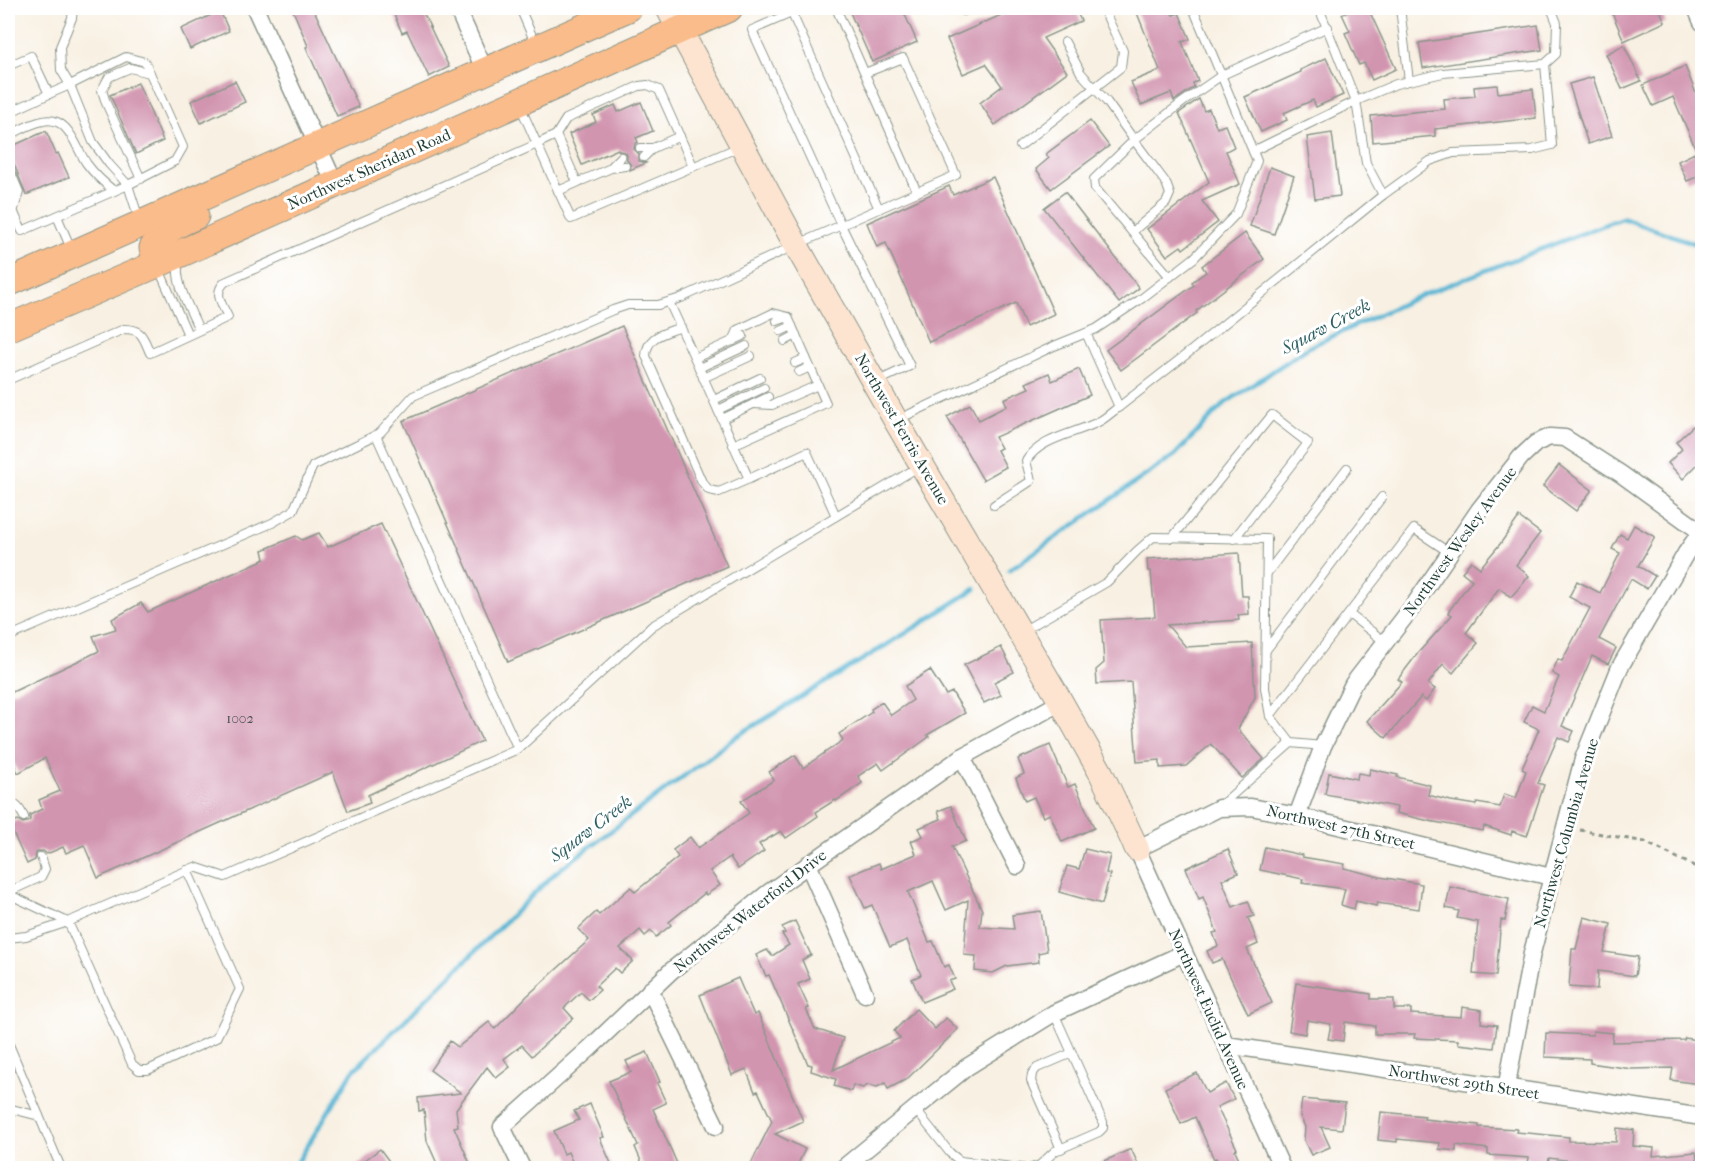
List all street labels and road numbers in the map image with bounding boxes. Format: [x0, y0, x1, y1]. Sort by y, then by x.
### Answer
street label: Northwest Sheridan Road [284, 124, 454, 214]
street label: Northwest Ferris Avenue [851, 350, 953, 508]
street label: Northwest Wesley Avenue [1400, 463, 1521, 619]
street label: Northwest Columbia Avenue [1530, 736, 1602, 930]
street label: Northwest 27th Street [1265, 801, 1417, 853]
street label: Northwest Waterford Drive [670, 845, 830, 977]
street label: Northwest Euclid Avenue [1165, 926, 1253, 1093]
street label: Northwest 29th Street [1387, 1061, 1541, 1103]

